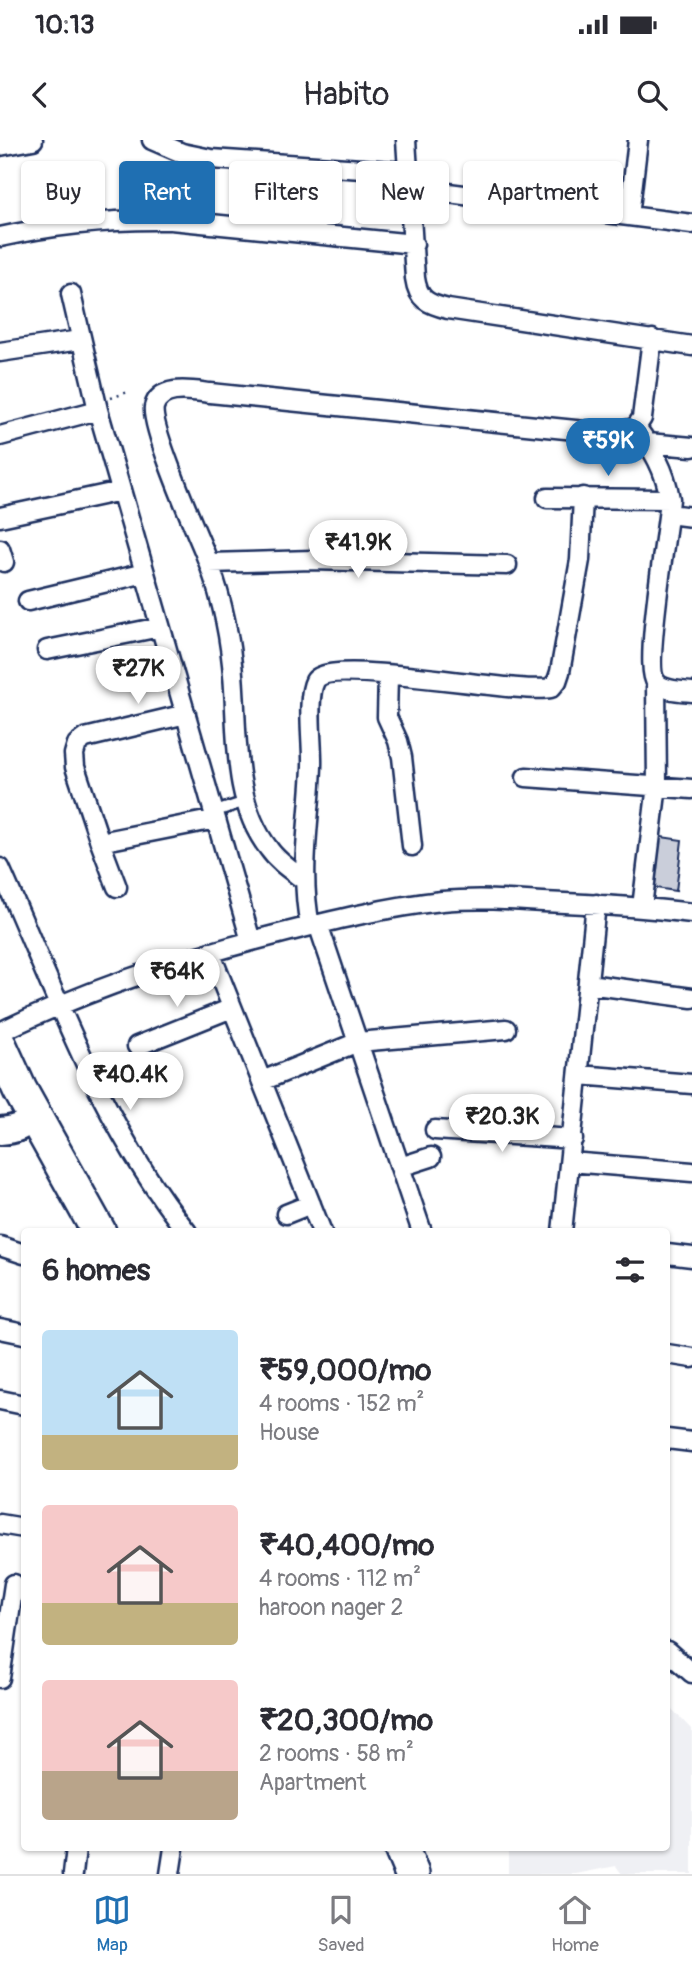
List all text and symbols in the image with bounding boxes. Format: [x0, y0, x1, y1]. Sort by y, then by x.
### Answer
text: 10:13 [35, 9, 95, 41]
text: Habito [303, 75, 389, 115]
icon: back [21, 76, 59, 114]
icon: search [633, 76, 671, 114]
chip: Buy [21, 161, 105, 224]
chip: Rent [119, 161, 215, 224]
chip: Filters [229, 161, 342, 224]
chip: New [356, 161, 449, 224]
chip: Apartment [463, 161, 623, 224]
pin: ₹59K [567, 418, 649, 478]
text: ₹59K [582, 426, 634, 455]
pin: ₹41.9K [301, 520, 415, 580]
text: ₹41.9K [325, 528, 391, 557]
pin: ₹27K [97, 646, 179, 706]
text: ₹27K [112, 654, 164, 683]
pin: ₹64K [136, 950, 218, 1009]
text: ₹64K [150, 957, 204, 986]
pin: ₹40.4K [73, 1052, 187, 1112]
text: ₹40.4K [92, 1060, 168, 1089]
pin: ₹20.3K [445, 1094, 559, 1154]
text: ₹20.3K [465, 1102, 539, 1131]
icon: filters [611, 1251, 649, 1289]
text: 6 homes [42, 1252, 150, 1289]
text: ₹59,000/mo [259, 1352, 431, 1389]
icon: home [98, 1358, 182, 1442]
text: 4 rooms · 152 m² [259, 1389, 425, 1418]
text: House [259, 1418, 319, 1447]
text: ₹40,400/mo [259, 1527, 434, 1564]
icon: home [98, 1533, 182, 1617]
text: 4 rooms · 112 m² [259, 1564, 421, 1593]
text: haroon nager 2 [259, 1593, 403, 1622]
text: ₹20,300/mo [259, 1702, 433, 1739]
icon: home [98, 1708, 182, 1792]
text: 2 rooms · 58 m² [259, 1739, 414, 1768]
text: Apartment [259, 1768, 366, 1797]
tab: Map [93, 1891, 131, 1957]
tab: Saved [317, 1891, 365, 1957]
tab: Home [551, 1891, 599, 1957]

